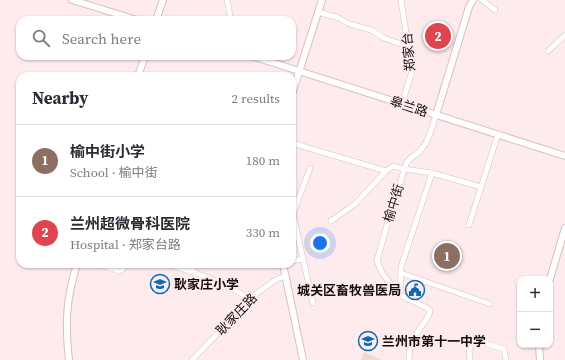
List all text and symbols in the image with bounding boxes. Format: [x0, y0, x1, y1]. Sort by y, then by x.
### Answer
search box [16, 16, 296, 60]
pin: 2 [425, 21, 451, 51]
icon: search [30, 27, 52, 49]
text: Search here [62, 28, 141, 49]
street label: 郑家台 [398, 32, 419, 72]
text: Nearby [32, 86, 88, 110]
text: 2 results [232, 90, 280, 107]
street label: 皋兰路 [388, 92, 430, 121]
text: 榆中街小学 [70, 141, 145, 162]
text: 1 [41, 152, 49, 169]
text: 180 m [246, 152, 280, 169]
text: School · 榆中街 [70, 164, 158, 181]
street label: 榆中街 [380, 182, 407, 224]
text: 兰州超微骨科医院 [70, 213, 190, 234]
text: 2 [41, 224, 49, 241]
text: 330 m [246, 224, 280, 241]
your location [310, 233, 330, 253]
text: Hospital · 郑家台路 [70, 236, 181, 253]
pin: 1 [434, 241, 460, 271]
school or university icon: 耿家庄小学 [149, 273, 171, 295]
place label: 耿家庄小学 [174, 276, 239, 293]
map controls [517, 276, 553, 348]
button: + [517, 276, 553, 312]
public building icon: 城关区畜牧兽医局 [404, 279, 426, 301]
place label: 城关区畜牧兽医局 [297, 282, 401, 299]
street label: 耿家庄路 [212, 290, 261, 339]
button: − [517, 312, 553, 348]
school or university icon: 兰州市第十一中学 [357, 330, 379, 352]
place label: 兰州市第十一中学 [382, 333, 486, 350]

